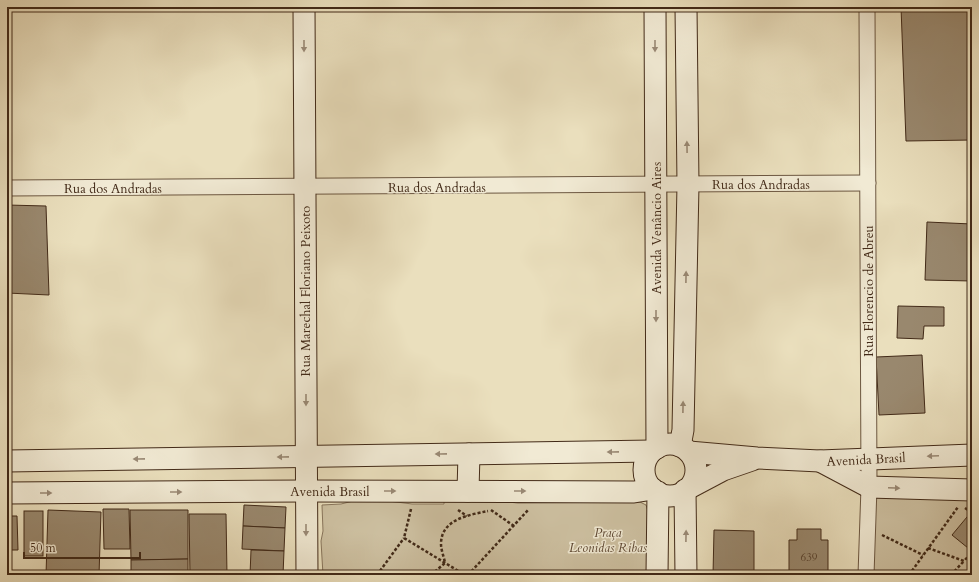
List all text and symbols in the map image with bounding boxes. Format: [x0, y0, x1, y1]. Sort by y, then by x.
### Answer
one-way arrow [301, 40, 307, 53]
one-way arrow [652, 40, 658, 53]
one-way arrow [684, 140, 690, 153]
street label: Avenida Venâncio Aires [648, 162, 666, 294]
street label: Rua dos Andradas [712, 176, 810, 194]
street label: Rua dos Andradas [388, 179, 486, 197]
street label: Rua dos Andradas [64, 180, 162, 198]
street label: Rua Marechal Floriano Peixoto [297, 206, 315, 376]
street label: Rua Florencio de Abreu [860, 225, 878, 357]
one-way arrow [683, 270, 689, 283]
one-way arrow [653, 310, 659, 323]
one-way arrow [303, 394, 309, 407]
one-way arrow [680, 400, 686, 413]
one-way arrow [606, 449, 619, 455]
street label: Avenida Brasil [826, 449, 907, 471]
one-way arrow [435, 451, 447, 458]
one-way arrow [926, 453, 939, 459]
one-way arrow [276, 454, 289, 460]
one-way arrow [132, 456, 145, 462]
street label: Avenida Brasil [290, 483, 370, 501]
one-way arrow [888, 485, 901, 491]
one-way arrow [384, 488, 397, 494]
one-way arrow [514, 488, 527, 494]
one-way arrow [170, 489, 183, 495]
one-way arrow [40, 490, 53, 496]
one-way arrow [303, 524, 309, 537]
park label: Praça Leonidas Ribas [569, 524, 648, 557]
one-way arrow [683, 529, 689, 542]
scale bar [24, 534, 140, 560]
text: 50 m [30, 540, 57, 556]
house number: 639 [801, 550, 818, 565]

